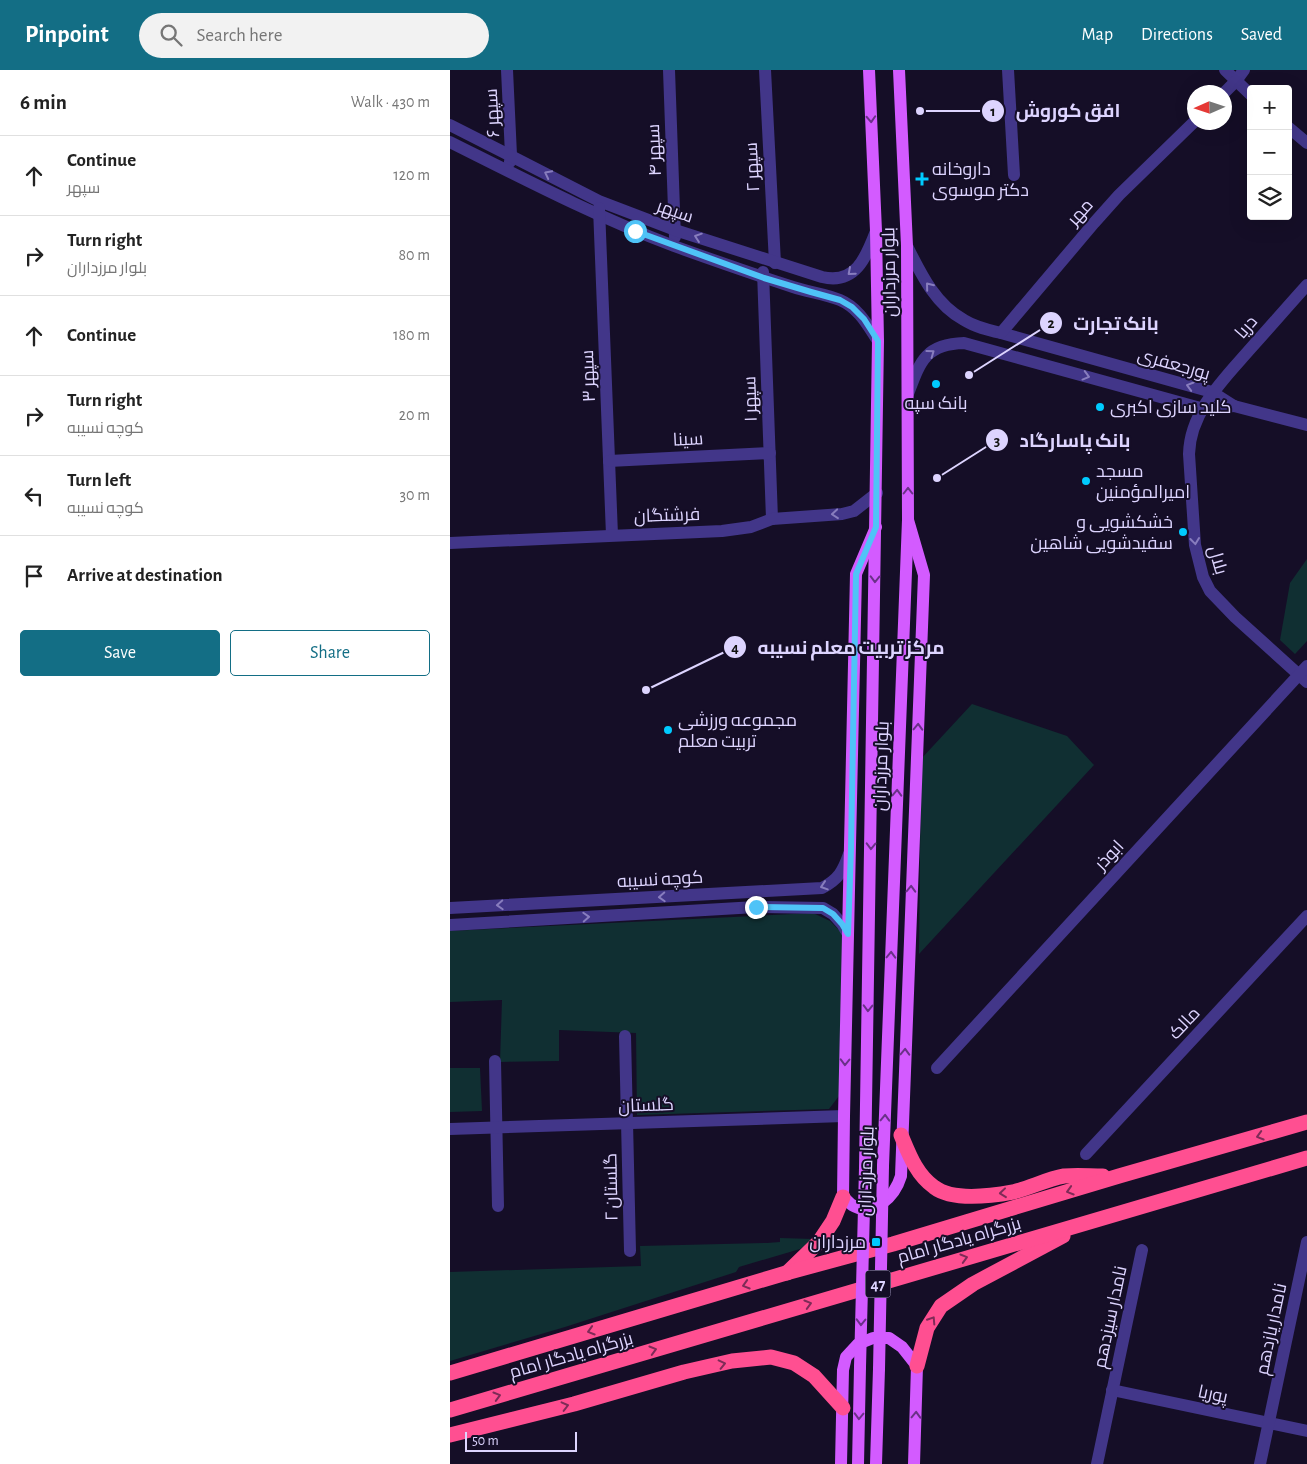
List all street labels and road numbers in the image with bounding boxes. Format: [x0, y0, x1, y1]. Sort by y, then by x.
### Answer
street label: سپهر ۶ [483, 88, 504, 138]
street label: سپهر ۴ [645, 123, 666, 176]
street label: سپهر ۲ [743, 141, 764, 192]
street label: مهر [1064, 196, 1098, 231]
street label: سپهر [653, 197, 695, 228]
street label: بلوار مرزداران [880, 227, 901, 317]
street label: دریا [1232, 313, 1262, 343]
street label: پورجعفری [1135, 346, 1212, 386]
street label: سپهر ۳ [579, 349, 600, 403]
street label: سپهر ۱ [741, 376, 762, 422]
street label: سینا [672, 430, 704, 450]
street label: فرشتگان [633, 505, 701, 527]
street label: بلال [1203, 544, 1230, 577]
street label: بلوار مرزداران [871, 721, 894, 811]
street label: ابوذر [1091, 837, 1128, 875]
street label: کوچه نسیبه [616, 869, 704, 893]
street label: مالک [1166, 1004, 1204, 1043]
street label: گلستان [618, 1096, 674, 1117]
street label: بلوار مرزداران [856, 1126, 879, 1216]
street label: گلستان ۲ [602, 1153, 623, 1221]
street label: بزرگراه یادگار امام [895, 1215, 1024, 1269]
street label: نامدار سیزدهم [1091, 1264, 1133, 1371]
road number: 47 [866, 1270, 890, 1298]
street label: نامدار یازدهم [1253, 1282, 1292, 1377]
street label: بزرگراه یادگار امام [507, 1330, 636, 1384]
street label: پوریا [1196, 1383, 1230, 1409]

